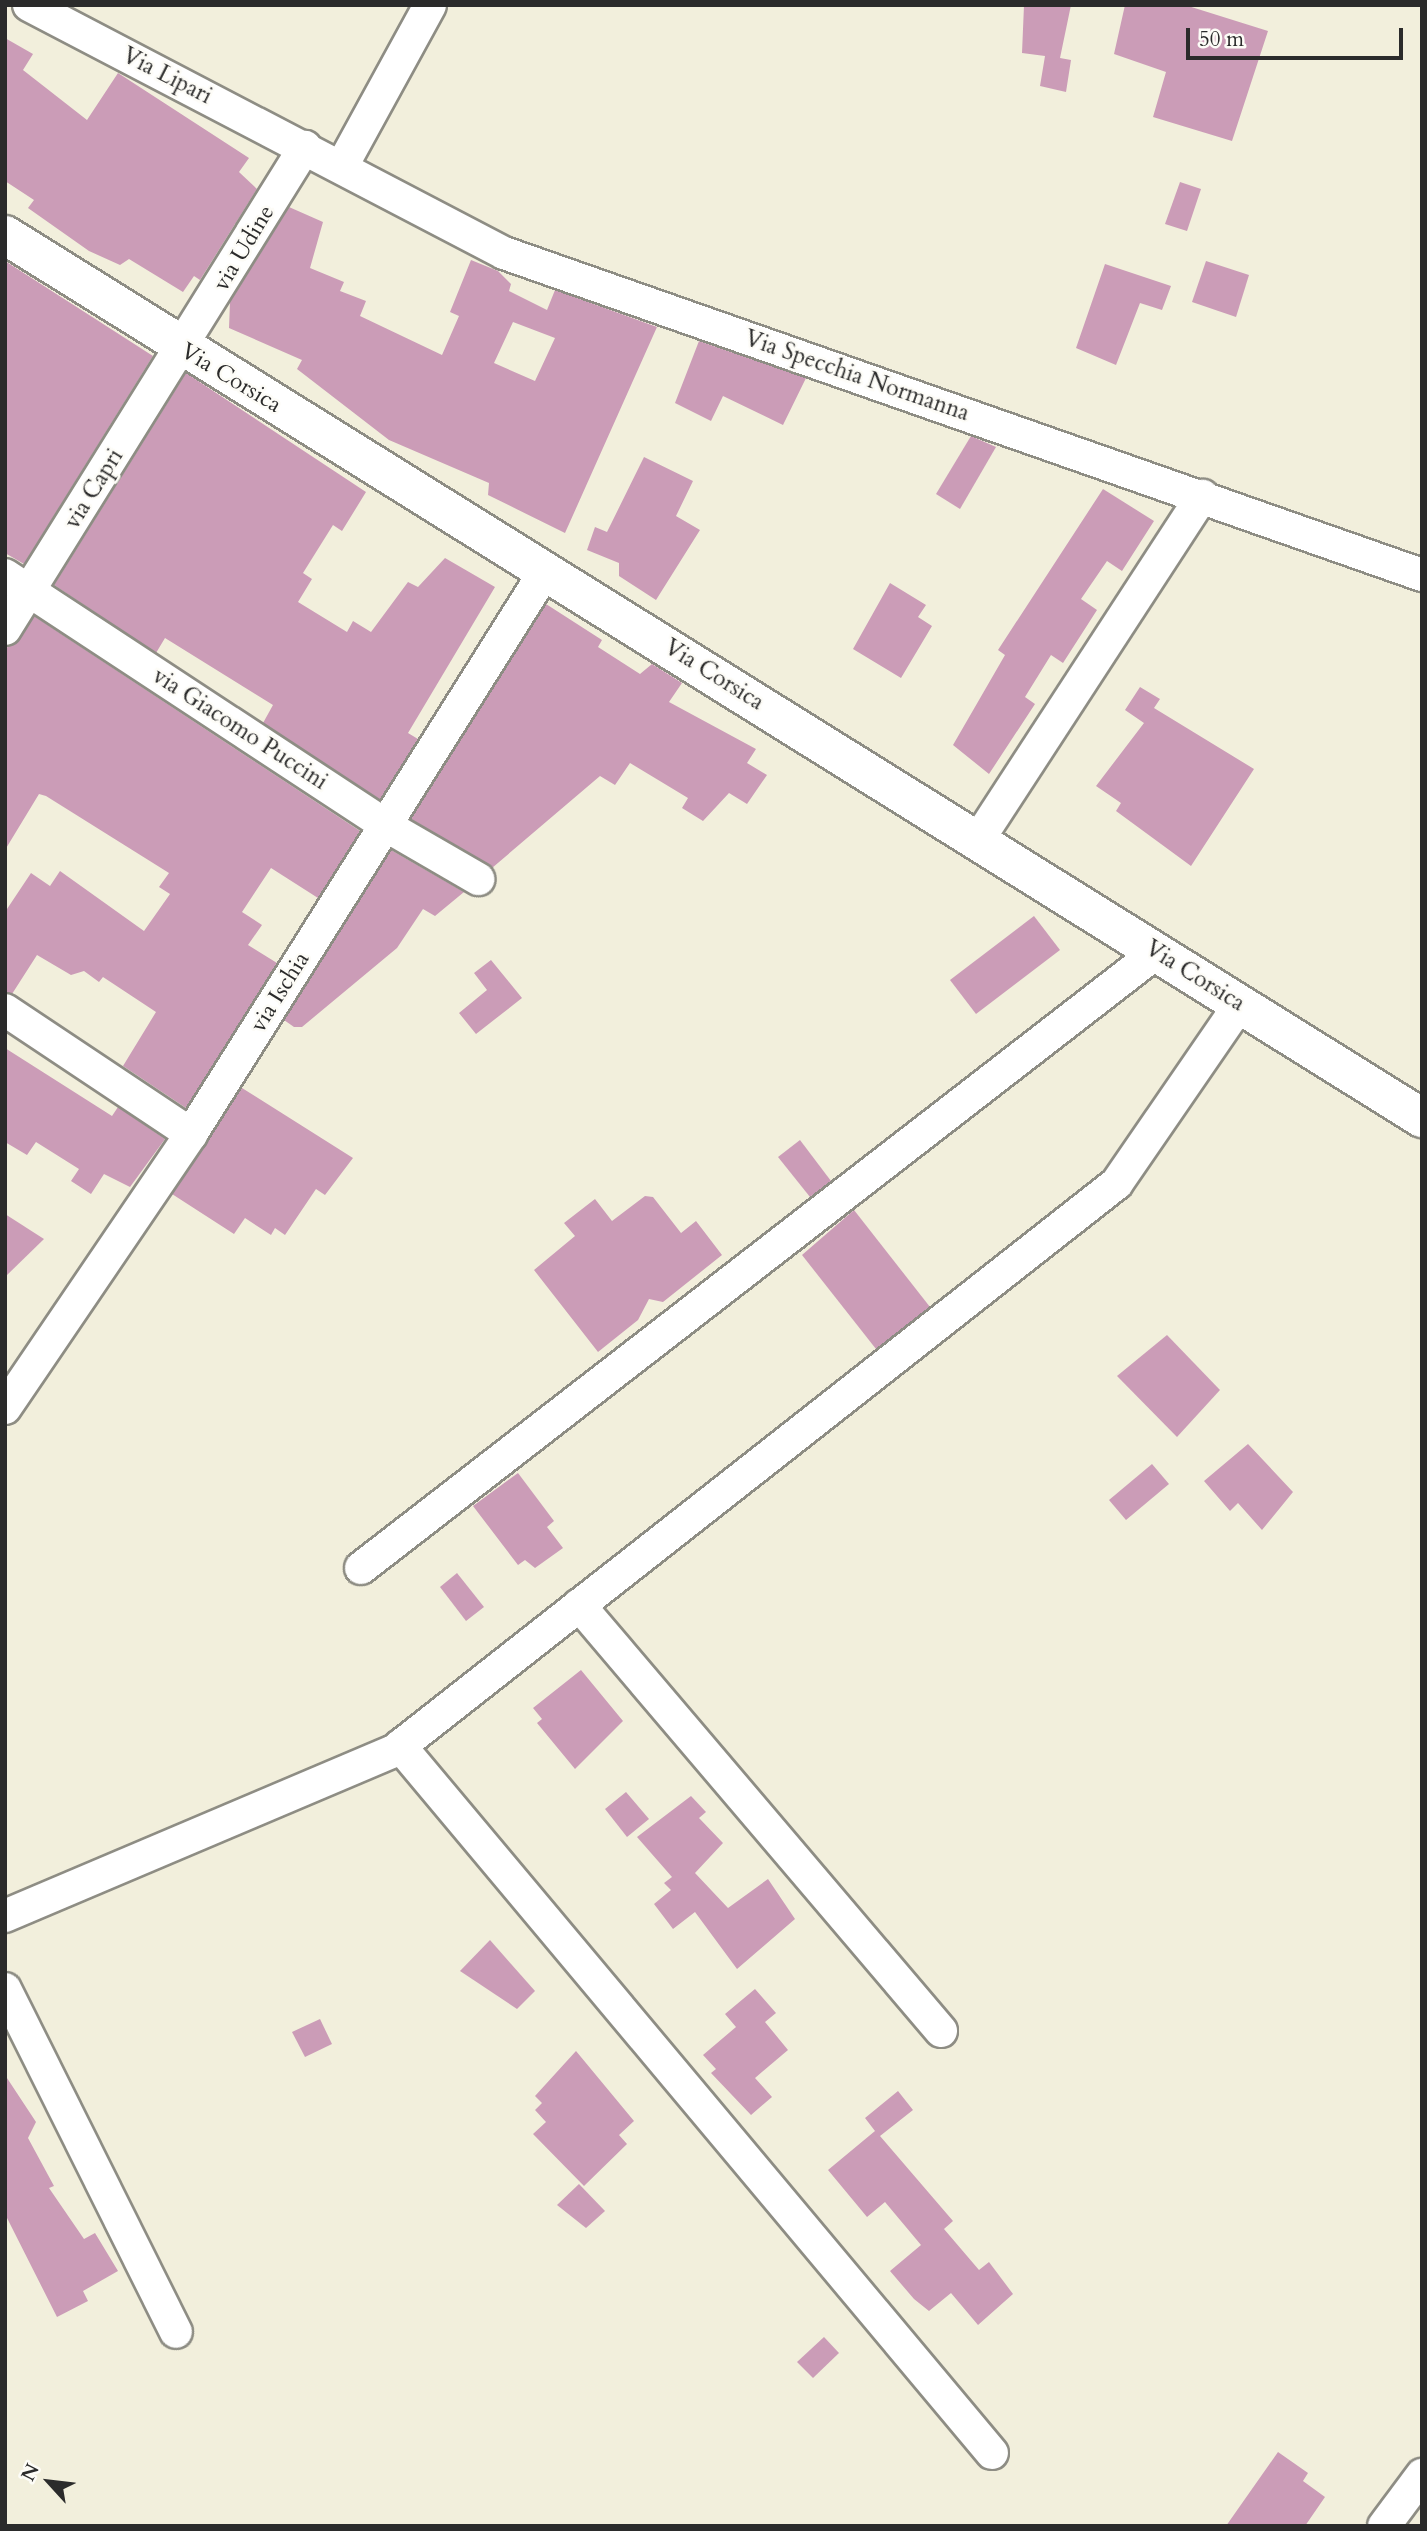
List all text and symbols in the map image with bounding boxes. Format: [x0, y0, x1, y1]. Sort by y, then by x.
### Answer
scale bar [1189, 14, 1406, 58]
text: 50 m [1199, 25, 1244, 54]
street label: Via Lipari [118, 42, 216, 110]
street label: via Udine [208, 200, 280, 296]
street label: Via Specchia Normanna [741, 325, 973, 427]
street label: Via Corsica [176, 337, 286, 419]
street label: via Capri [59, 444, 129, 534]
street label: Via Corsica [659, 633, 769, 717]
street label: via Giacomo Puccini [147, 662, 333, 796]
street label: Via Corsica [1140, 934, 1250, 1018]
street label: via Ischia [245, 947, 315, 1037]
north arrow [14, 2447, 84, 2517]
text: N [15, 2459, 46, 2486]

